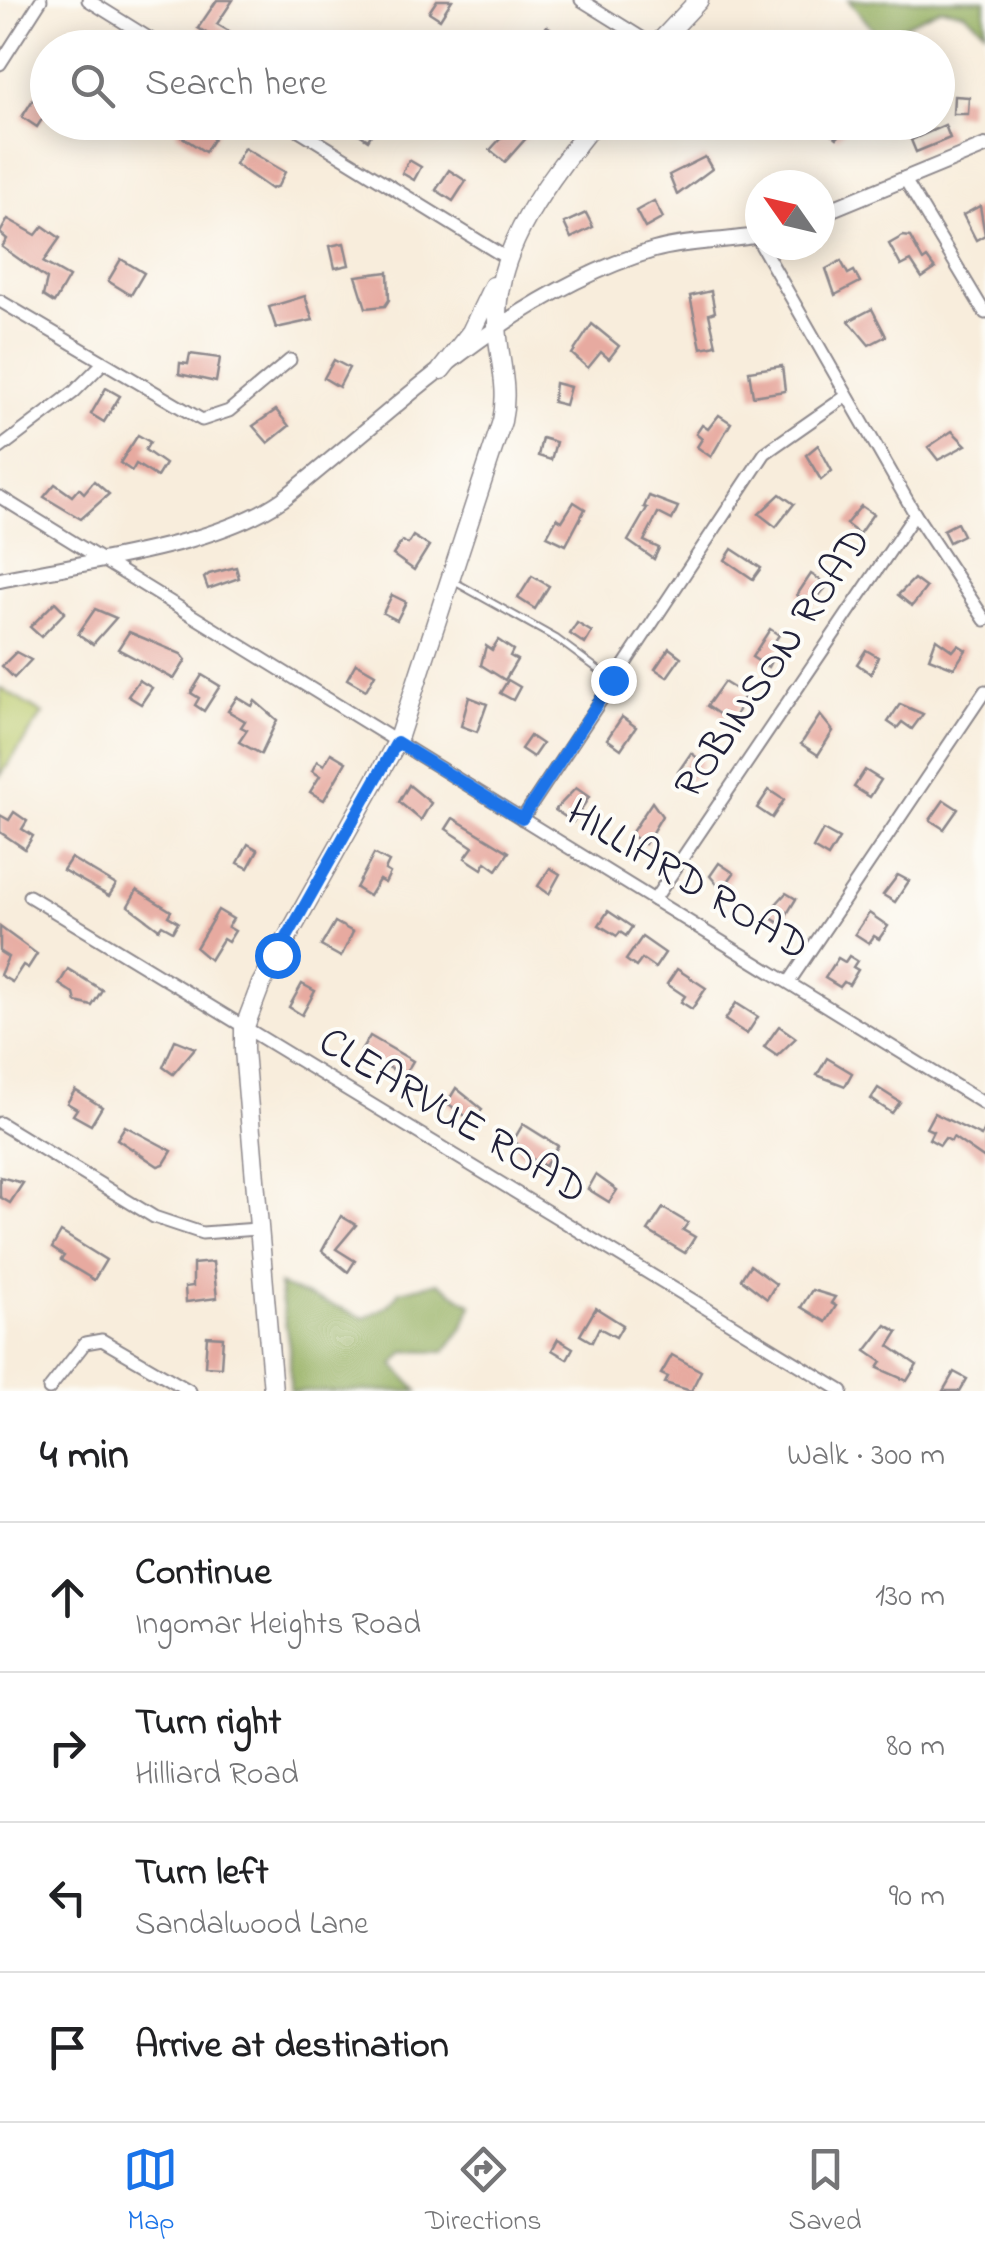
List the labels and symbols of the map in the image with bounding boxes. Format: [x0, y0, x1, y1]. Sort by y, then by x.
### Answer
north arrow [745, 170, 835, 260]
street label: ROBINSON ROAD [660, 516, 888, 812]
route end [591, 658, 637, 704]
street label: HILLIARD ROAD [554, 784, 820, 978]
route start [255, 933, 301, 979]
street label: CLEARVUE ROAD [306, 1013, 598, 1221]

